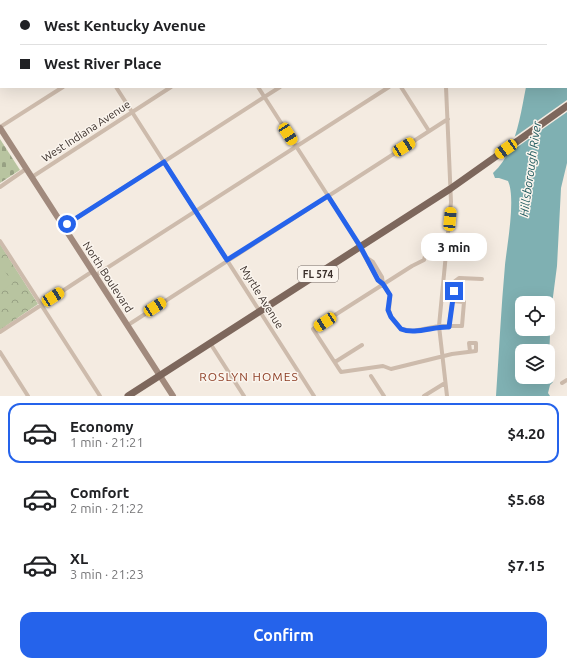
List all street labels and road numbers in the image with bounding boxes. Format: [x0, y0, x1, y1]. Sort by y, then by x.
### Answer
street label: West Indiana Avenue [40, 98, 132, 164]
street label: North Boulevard [81, 239, 135, 315]
street label: Myrtle Avenue [238, 263, 286, 331]
road number: FL 574 [298, 266, 338, 282]

